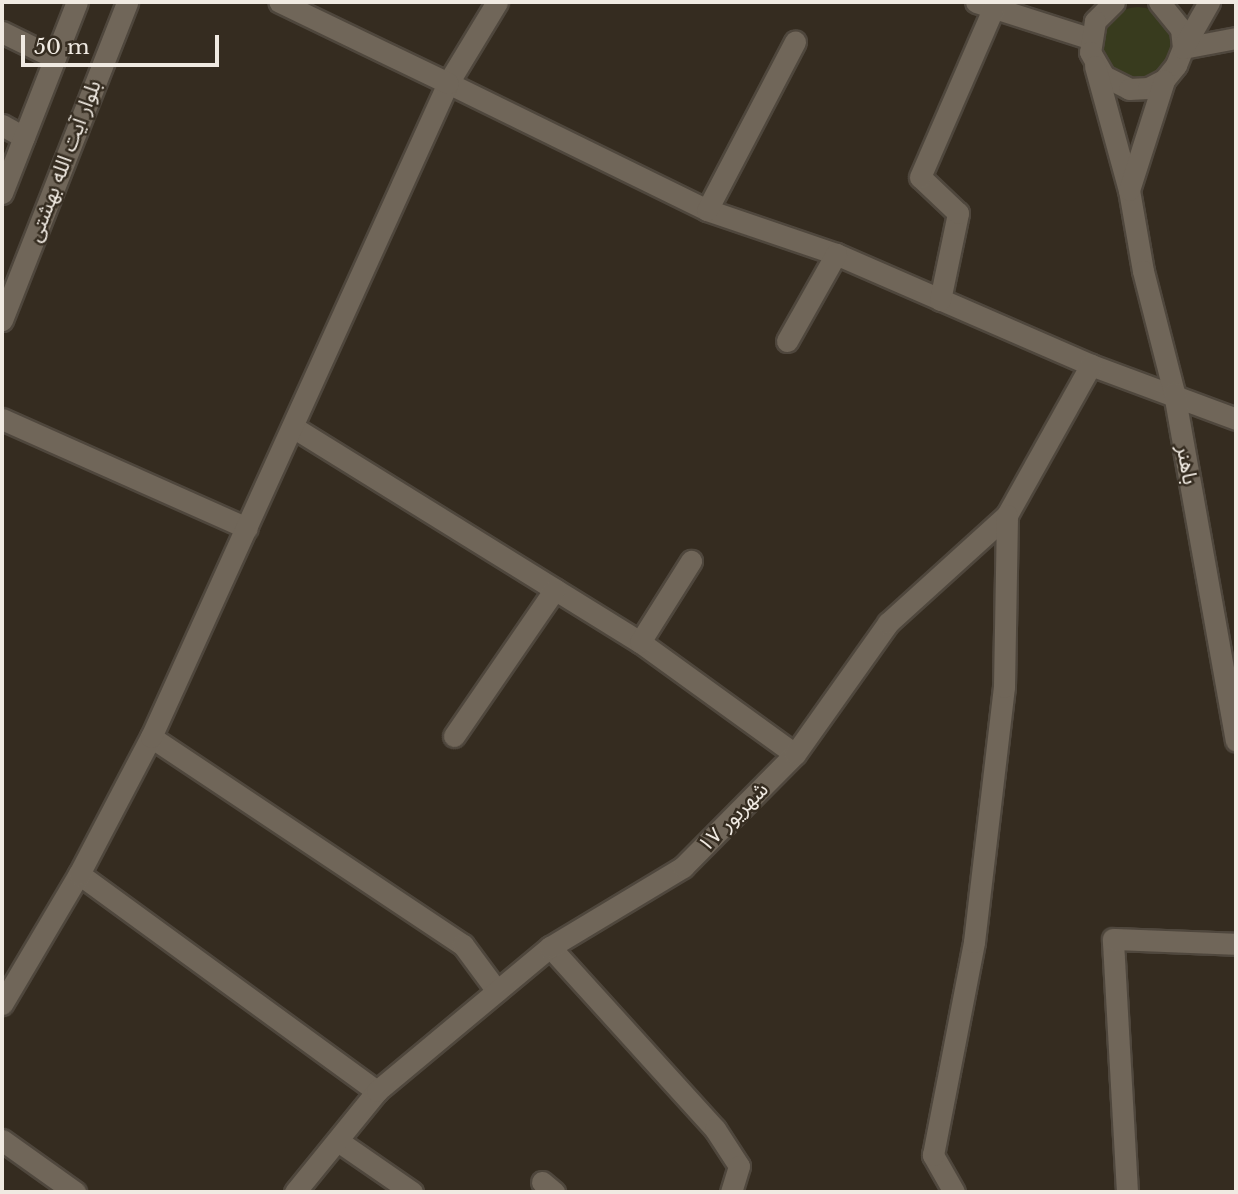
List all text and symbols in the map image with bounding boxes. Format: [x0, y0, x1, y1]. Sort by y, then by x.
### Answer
scale bar [24, 21, 222, 65]
text: 50 m [34, 34, 89, 60]
street label: بلوار آیت الله بهشتی [22, 77, 106, 245]
street label: باهنر [1171, 443, 1203, 487]
street label: ۱۷ شهریور [693, 777, 773, 857]

